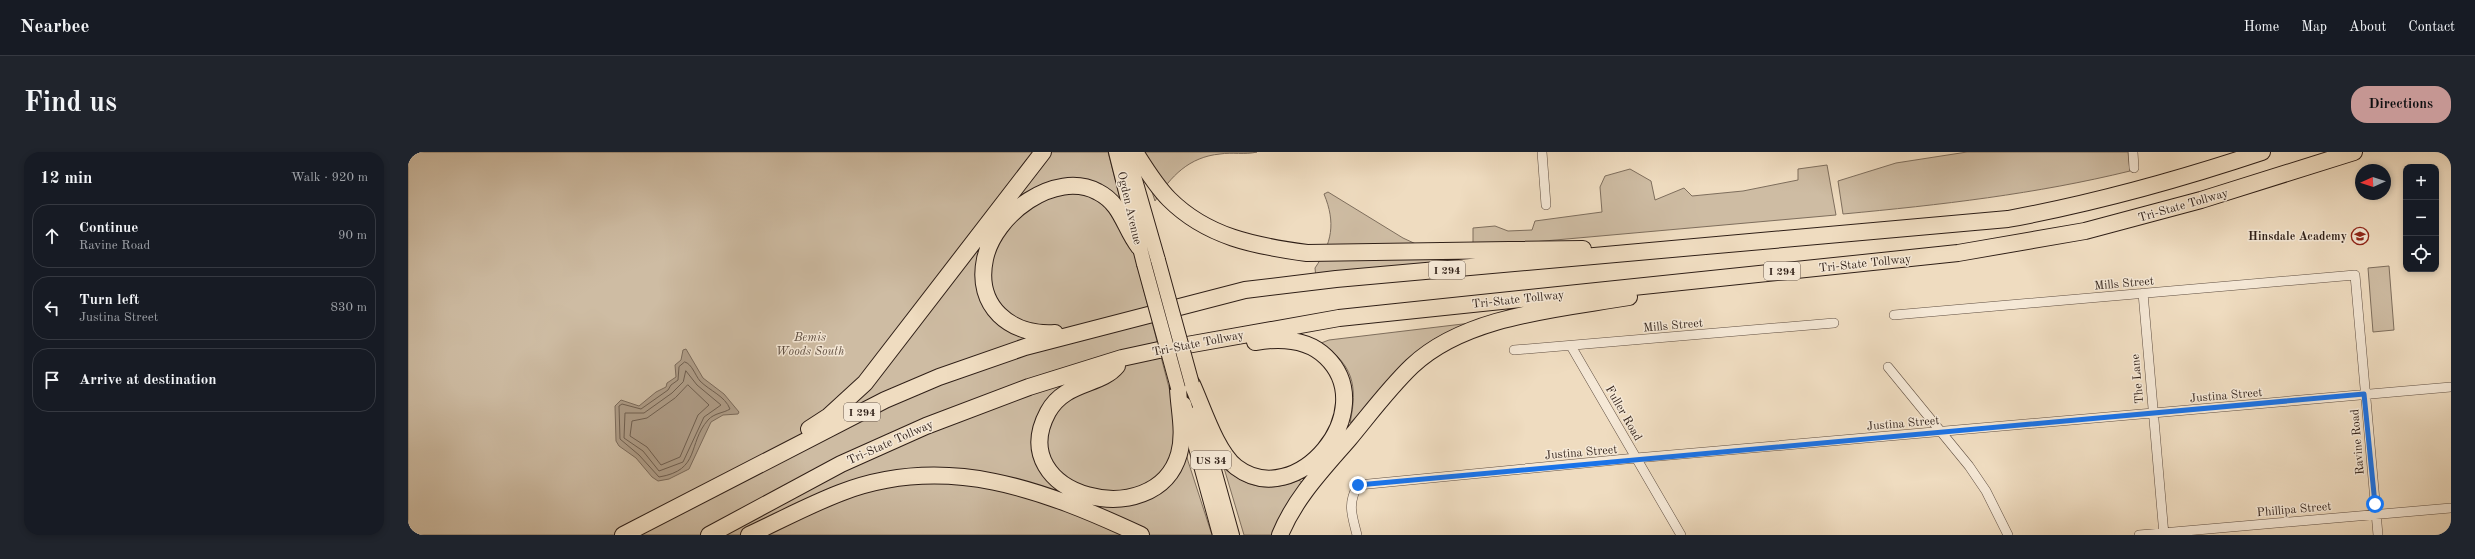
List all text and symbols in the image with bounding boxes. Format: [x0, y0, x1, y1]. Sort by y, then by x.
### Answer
text: Nearbee [20, 18, 89, 37]
text: Home [2244, 20, 2279, 34]
text: Map [2301, 20, 2327, 34]
text: About [2349, 20, 2386, 34]
text: Contact [2408, 20, 2455, 34]
button: Directions [2351, 86, 2451, 123]
text: Find us [24, 90, 117, 118]
north arrow [2355, 164, 2391, 200]
map controls [2403, 164, 2439, 272]
button: + [2403, 164, 2439, 200]
text: 12 min [40, 170, 93, 187]
text: Walk · 920 m [291, 171, 368, 184]
street label: Ogden Avenue [1115, 171, 1143, 246]
street label: Tri-State Tollway [2137, 187, 2230, 225]
button: − [2403, 200, 2439, 236]
text: Continue [79, 221, 138, 236]
icon: ahead [41, 225, 63, 247]
school or university icon: Hinsdale Academy [2350, 226, 2370, 246]
text: 90 m [338, 229, 367, 242]
place label: Hinsdale Academy [2248, 231, 2347, 243]
button: locate [2403, 236, 2439, 272]
text: Ravine Road [79, 239, 150, 252]
street label: Tri-State Tollway [1818, 253, 1913, 275]
road number: I 294 [1429, 261, 1465, 279]
road number: I 294 [1764, 262, 1800, 280]
street label: Mills Street [2094, 275, 2155, 293]
street label: Tri-State Tollway [1471, 289, 1566, 311]
text: Turn left [79, 293, 139, 308]
icon: left [41, 297, 63, 319]
text: 830 m [330, 301, 367, 314]
text: Justina Street [79, 311, 158, 324]
street label: Mills Street [1643, 317, 1704, 335]
street label: Tri-State Tollway [1151, 329, 1246, 359]
park label: Bemis Woods South [776, 332, 844, 358]
street label: The Lane [2130, 353, 2146, 404]
icon: arrive [41, 369, 63, 391]
text: Arrive at destination [79, 373, 217, 388]
street label: Fuller Road [1603, 384, 1644, 443]
street label: Justina Street [2189, 387, 2263, 405]
road number: I 294 [844, 403, 880, 421]
street label: Ravine Road [2349, 409, 2367, 475]
street label: Justina Street [1866, 415, 1940, 433]
street label: Tri-State Tollway [845, 418, 936, 467]
street label: Justina Street [1544, 444, 1618, 462]
road number: US 34 [1191, 451, 1231, 469]
route end [1349, 476, 1367, 494]
route start [2366, 495, 2384, 513]
street label: Phillipa Street [2256, 501, 2332, 519]

